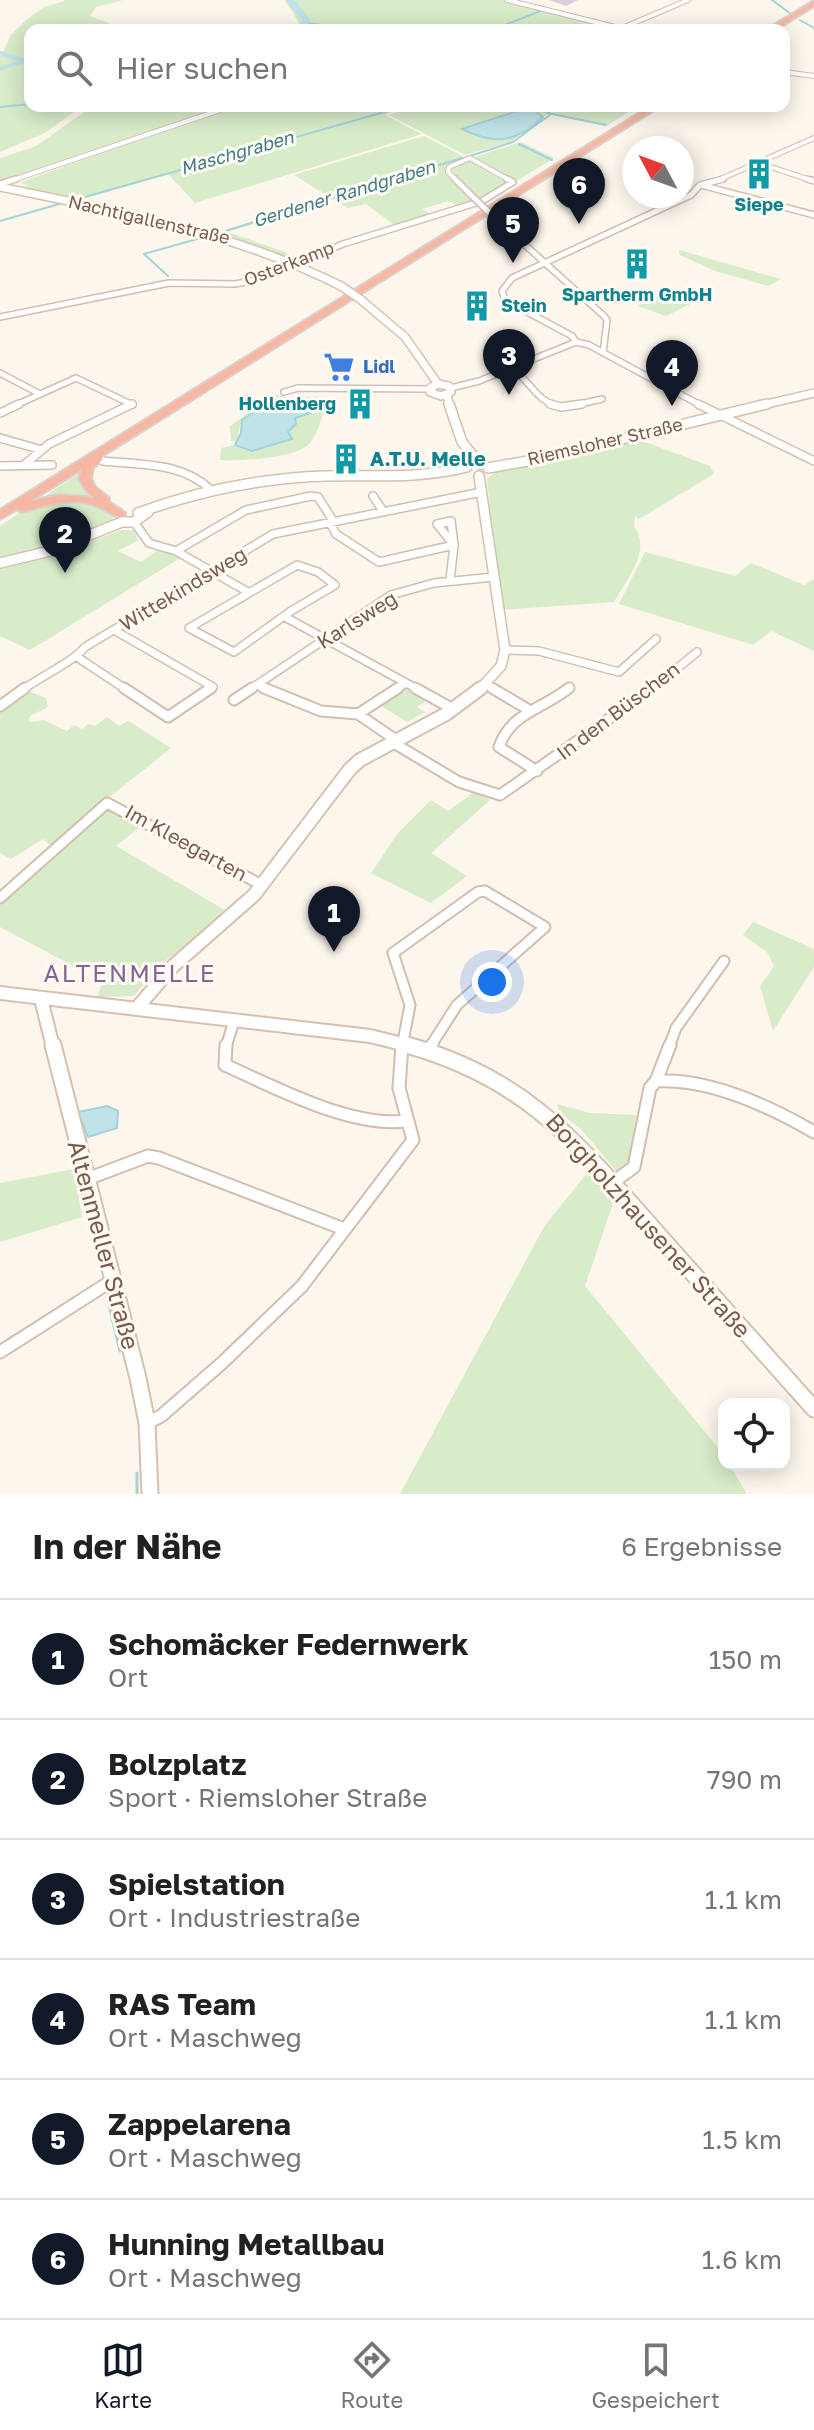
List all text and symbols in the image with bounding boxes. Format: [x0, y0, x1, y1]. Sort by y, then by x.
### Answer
search box [24, 24, 790, 112]
icon: search [52, 46, 96, 90]
text: Hier suchen [116, 50, 288, 86]
water label: Maschgraben [178, 125, 297, 179]
north arrow [622, 136, 694, 208]
water label: Gerdener Randgraben [250, 155, 438, 231]
building icon: Siepe [742, 157, 776, 191]
pin: 6 [553, 158, 605, 224]
street label: Nachtigallenstraße [66, 190, 232, 248]
place label: Siepe [734, 193, 784, 215]
pin: 5 [487, 197, 539, 263]
street label: Osterkamp [241, 236, 337, 290]
building icon: Spartherm GmbH [620, 247, 654, 281]
place label: Spartherm GmbH [562, 283, 712, 305]
building icon: Stein [460, 289, 494, 323]
place label: Stein [501, 294, 547, 316]
pin: 3 [483, 329, 535, 395]
pin: 4 [646, 340, 698, 406]
supermarket icon: Lidl [322, 350, 356, 384]
place label: Lidl [363, 355, 395, 377]
building icon: Hollenberg [343, 387, 377, 421]
place label: Hollenberg [239, 392, 336, 414]
street label: Riemsloher Straße [525, 412, 685, 470]
building icon: A.T.U. Melle [329, 442, 363, 476]
place label: A.T.U. Melle [370, 446, 486, 470]
pin: 2 [39, 507, 91, 573]
street label: Wittekindsweg [115, 541, 250, 635]
street label: Karlsweg [312, 585, 401, 653]
street label: In den Büschen [551, 656, 684, 764]
street label: Im Kleegarten [121, 799, 252, 886]
pin: 1 [308, 886, 360, 952]
district label: ALTENMELLE [44, 958, 216, 987]
your location [472, 962, 512, 1002]
street label: Borgholzhausener Straße [541, 1107, 758, 1343]
street label: Altenmeller Straße [63, 1137, 146, 1353]
map controls [718, 1398, 790, 1470]
button: locate [718, 1398, 790, 1470]
text: In der Nähe [32, 1526, 222, 1566]
text: 6 Ergebnisse [621, 1531, 782, 1562]
text: Schomäcker Federnwerk [108, 1626, 469, 1662]
text: 1 [51, 1644, 65, 1675]
text: 150 m [709, 1644, 782, 1675]
text: Ort [108, 1662, 148, 1693]
text: Bolzplatz [108, 1746, 246, 1782]
text: 2 [50, 1764, 66, 1795]
text: 790 m [707, 1764, 782, 1795]
text: Sport · Riemsloher Straße [108, 1782, 427, 1813]
text: Spielstation [108, 1866, 285, 1902]
text: 3 [50, 1884, 66, 1915]
text: 1.1 km [705, 1884, 782, 1915]
text: Ort · Industriestraße [108, 1902, 360, 1933]
text: RAS Team [108, 1986, 256, 2022]
text: 4 [50, 2004, 66, 2035]
text: 1.1 km [705, 2004, 782, 2035]
text: Ort · Maschweg [108, 2022, 302, 2053]
text: Zappelarena [108, 2106, 291, 2142]
text: 5 [50, 2124, 66, 2155]
text: 1.5 km [702, 2124, 782, 2155]
text: Ort · Maschweg [108, 2142, 302, 2173]
text: Hunning Metallbau [108, 2226, 385, 2262]
text: 6 [50, 2244, 66, 2275]
text: 1.6 km [702, 2244, 782, 2275]
text: Ort · Maschweg [108, 2262, 302, 2293]
tab: Karte [94, 2338, 152, 2413]
tab: Route [340, 2338, 403, 2413]
tab: Gespeichert [592, 2338, 720, 2413]

